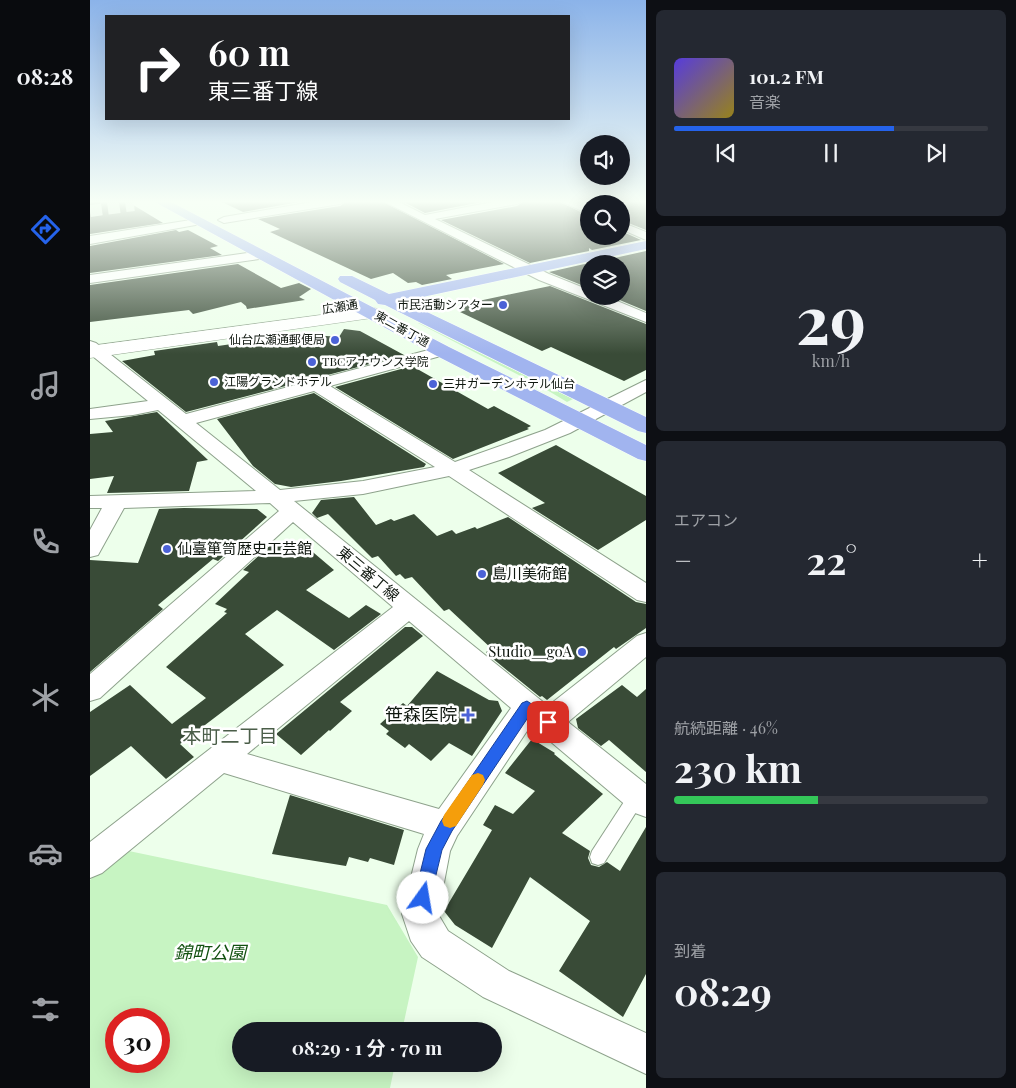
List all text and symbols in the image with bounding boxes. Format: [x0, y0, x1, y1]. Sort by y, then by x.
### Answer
text: 60 m [208, 28, 290, 75]
icon: right [125, 35, 190, 100]
text: 08:28 [17, 61, 73, 91]
text: 101.2 FM [749, 63, 824, 89]
text: 東三番丁線 [208, 75, 318, 105]
text: 音楽 [749, 91, 781, 112]
map controls [580, 135, 630, 305]
button: sound [580, 135, 630, 185]
icon: previous [712, 139, 740, 167]
icon: pause [817, 139, 845, 167]
icon: next [922, 139, 950, 167]
button: search [580, 195, 630, 245]
icon: directions [28, 212, 63, 247]
button: layers [580, 255, 630, 305]
text: 29 [796, 274, 866, 360]
street label: 広瀬通 [321, 295, 359, 317]
place label: 市民活動シアター [397, 296, 493, 312]
marker: 市民活動シアター [497, 299, 509, 311]
street label: 東二番丁通 [372, 307, 433, 350]
place label: 仙台広瀬通郵便局 [229, 331, 325, 347]
marker: 仙台広瀬通郵便局 [329, 334, 341, 346]
text: km/h [812, 350, 850, 371]
place label: TBCアナウンス学院 [322, 353, 429, 369]
marker: TBCアナウンス学院 [306, 356, 318, 368]
icon: music [28, 368, 63, 403]
place label: 江陽グランドホテル [224, 373, 332, 389]
place label: 三井ガーデンホテル仙台 [443, 375, 575, 391]
marker: 江陽グランドホテル [208, 376, 220, 388]
marker: 三井ガーデンホテル仙台 [427, 378, 439, 390]
text: エアコン [674, 509, 738, 530]
icon: phone [28, 524, 63, 559]
text: 22° [807, 534, 857, 585]
place label: 仙臺箪笥歴史工芸館 [177, 538, 312, 558]
street label: 東三番丁線 [333, 541, 404, 605]
text: − [674, 541, 692, 578]
text: + [972, 541, 988, 578]
marker: 仙臺箪笥歴史工芸館 [161, 543, 173, 555]
place label: 島川美術館 [492, 563, 567, 583]
marker: 島川美術館 [476, 568, 488, 580]
place label: Studio＿goA [488, 641, 573, 661]
marker: Studio＿goA [576, 646, 588, 658]
icon: climate [28, 680, 63, 715]
pin [527, 701, 569, 743]
place label: 笹森医院 [385, 702, 457, 726]
marker: 笹森医院 [461, 708, 475, 722]
icon: arrive [534, 708, 562, 736]
text: 航続距離 · 46% [674, 717, 778, 738]
district label: 本町二丁目 [182, 722, 278, 748]
text: 230 km [674, 742, 802, 793]
icon: car [28, 836, 63, 871]
position arrow [396, 871, 448, 923]
park label: 錦町公園 [174, 940, 249, 964]
text: 到着 [674, 940, 706, 961]
text: 08:29 [674, 965, 772, 1016]
icon: filters [28, 992, 63, 1027]
speed limit sign: 30 [105, 1008, 170, 1073]
text: 08:29 · 1 分 · 70 m [292, 1034, 442, 1060]

